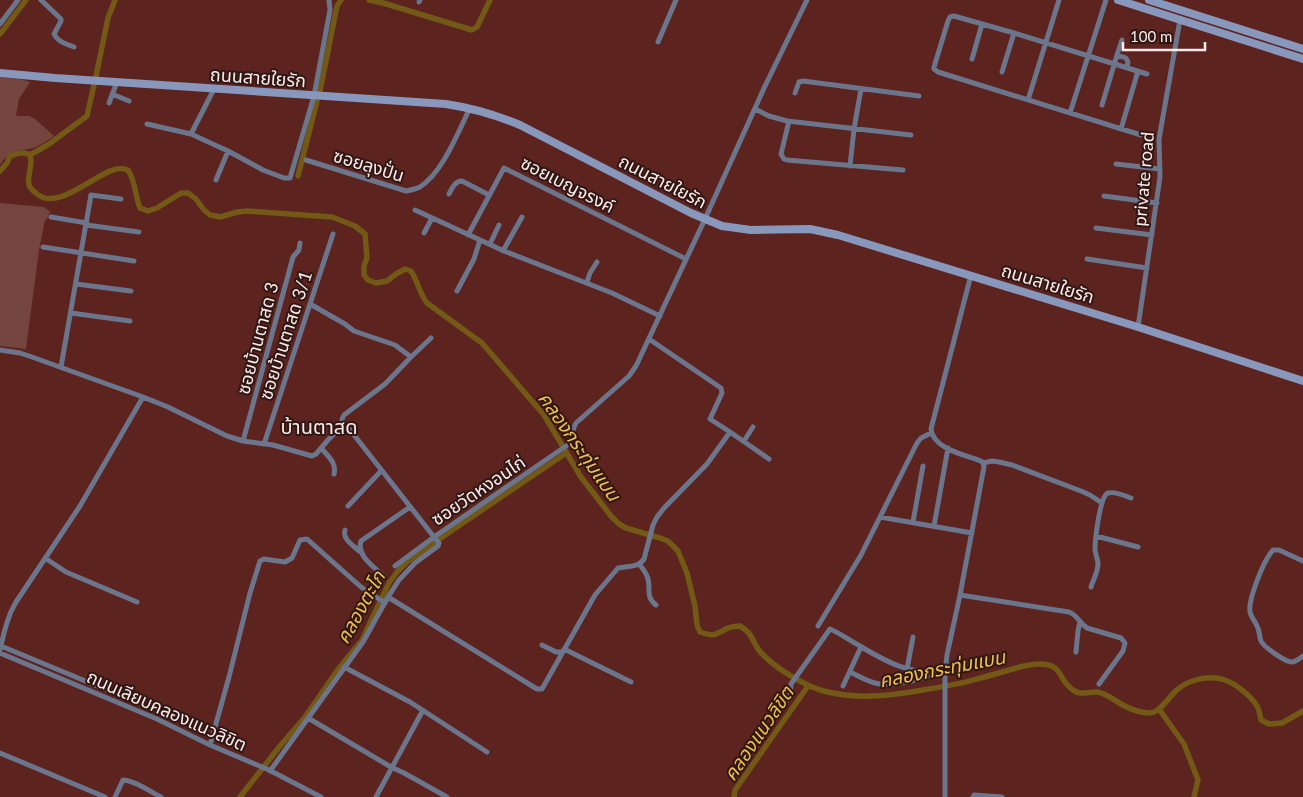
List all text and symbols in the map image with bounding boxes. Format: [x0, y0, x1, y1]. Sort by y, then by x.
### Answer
scale bar [1123, 20, 1206, 52]
text: 100 m [1130, 27, 1172, 45]
street label: ถนนสายใยรัก [209, 63, 307, 91]
street label: private road [1128, 131, 1158, 227]
street label: ซอยลุงปั่น [331, 144, 407, 187]
street label: ถนนสายใยรัก [615, 149, 711, 213]
street label: ซอยเบญจรงค์ [517, 151, 619, 217]
street label: ถนนสายใยรัก [999, 258, 1097, 308]
street label: ซอยบ้านตาสด 3/1 [254, 268, 316, 402]
street label: ซอยบ้านตาสด 3 [232, 279, 282, 397]
water label: คลองกระทุ่มแบน [533, 387, 627, 507]
district label: บ้านตาสด [280, 414, 358, 438]
street label: ซอยวัดหงอนไก่ [427, 450, 529, 530]
water label: คลองตะโก [331, 566, 390, 647]
water label: คลองกระทุ่มแบน [877, 644, 1008, 692]
street label: ถนนเลียบคลองแนวลิขิต [84, 665, 250, 755]
water label: คลองแนวลิขิต [718, 681, 798, 784]

